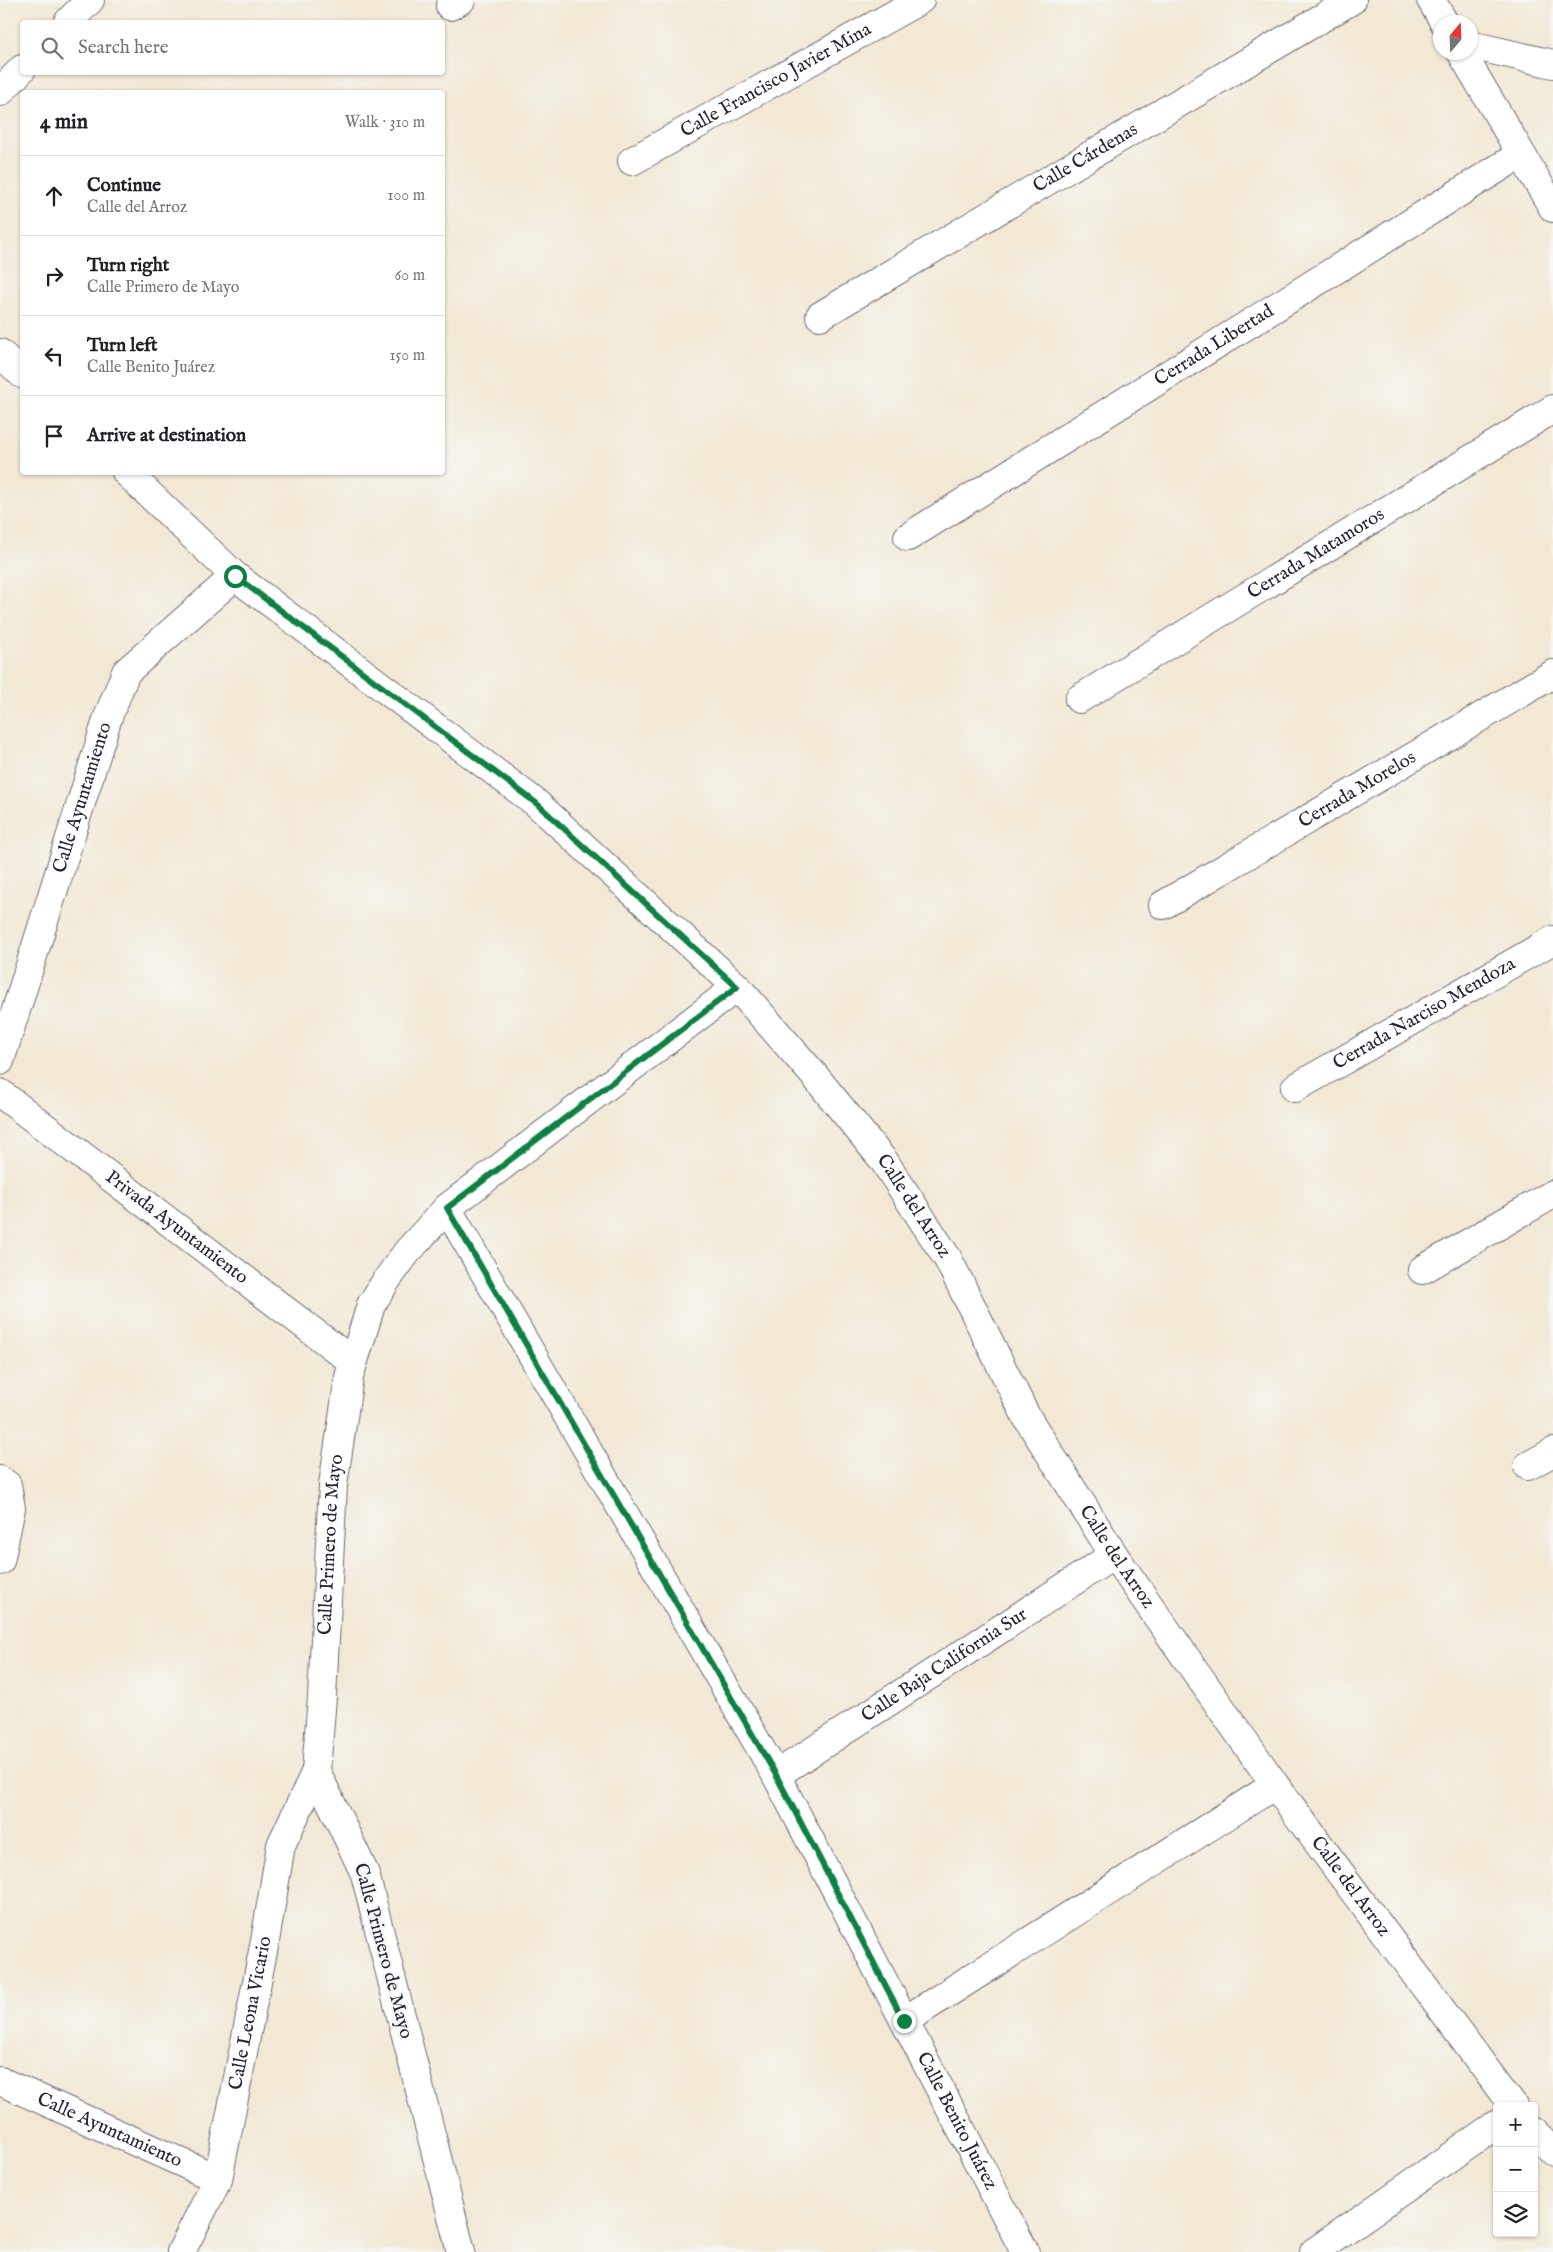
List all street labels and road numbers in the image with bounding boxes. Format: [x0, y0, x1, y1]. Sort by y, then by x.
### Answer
street label: Calle Francisco Javier Mina [677, 17, 876, 143]
street label: Calle Cárdenas [1029, 118, 1142, 199]
street label: Cerrada Libertad [1150, 299, 1279, 392]
street label: Cerrada Matamoros [1243, 503, 1389, 605]
street label: Calle Ayuntamiento [48, 719, 118, 876]
street label: Cerrada Morelos [1294, 746, 1421, 834]
street label: Cerrada Narciso Mendoza [1329, 952, 1520, 1076]
street label: Calle del Arroz [871, 1150, 956, 1263]
street label: Privada Ayuntamiento [100, 1165, 253, 1290]
street label: Calle Primero de Mayo [313, 1453, 349, 1636]
street label: Calle del Arroz [1074, 1501, 1160, 1613]
street label: Calle Baja California Sur [857, 1603, 1032, 1728]
street label: Calle del Arroz [1305, 1832, 1396, 1942]
street label: Calle Primero de Mayo [348, 1861, 418, 2041]
street label: Calle Leona Vicario [224, 1934, 278, 2092]
street label: Calle Benito Juárez [911, 2048, 1003, 2194]
street label: Calle Ayuntamiento [33, 2087, 186, 2173]

